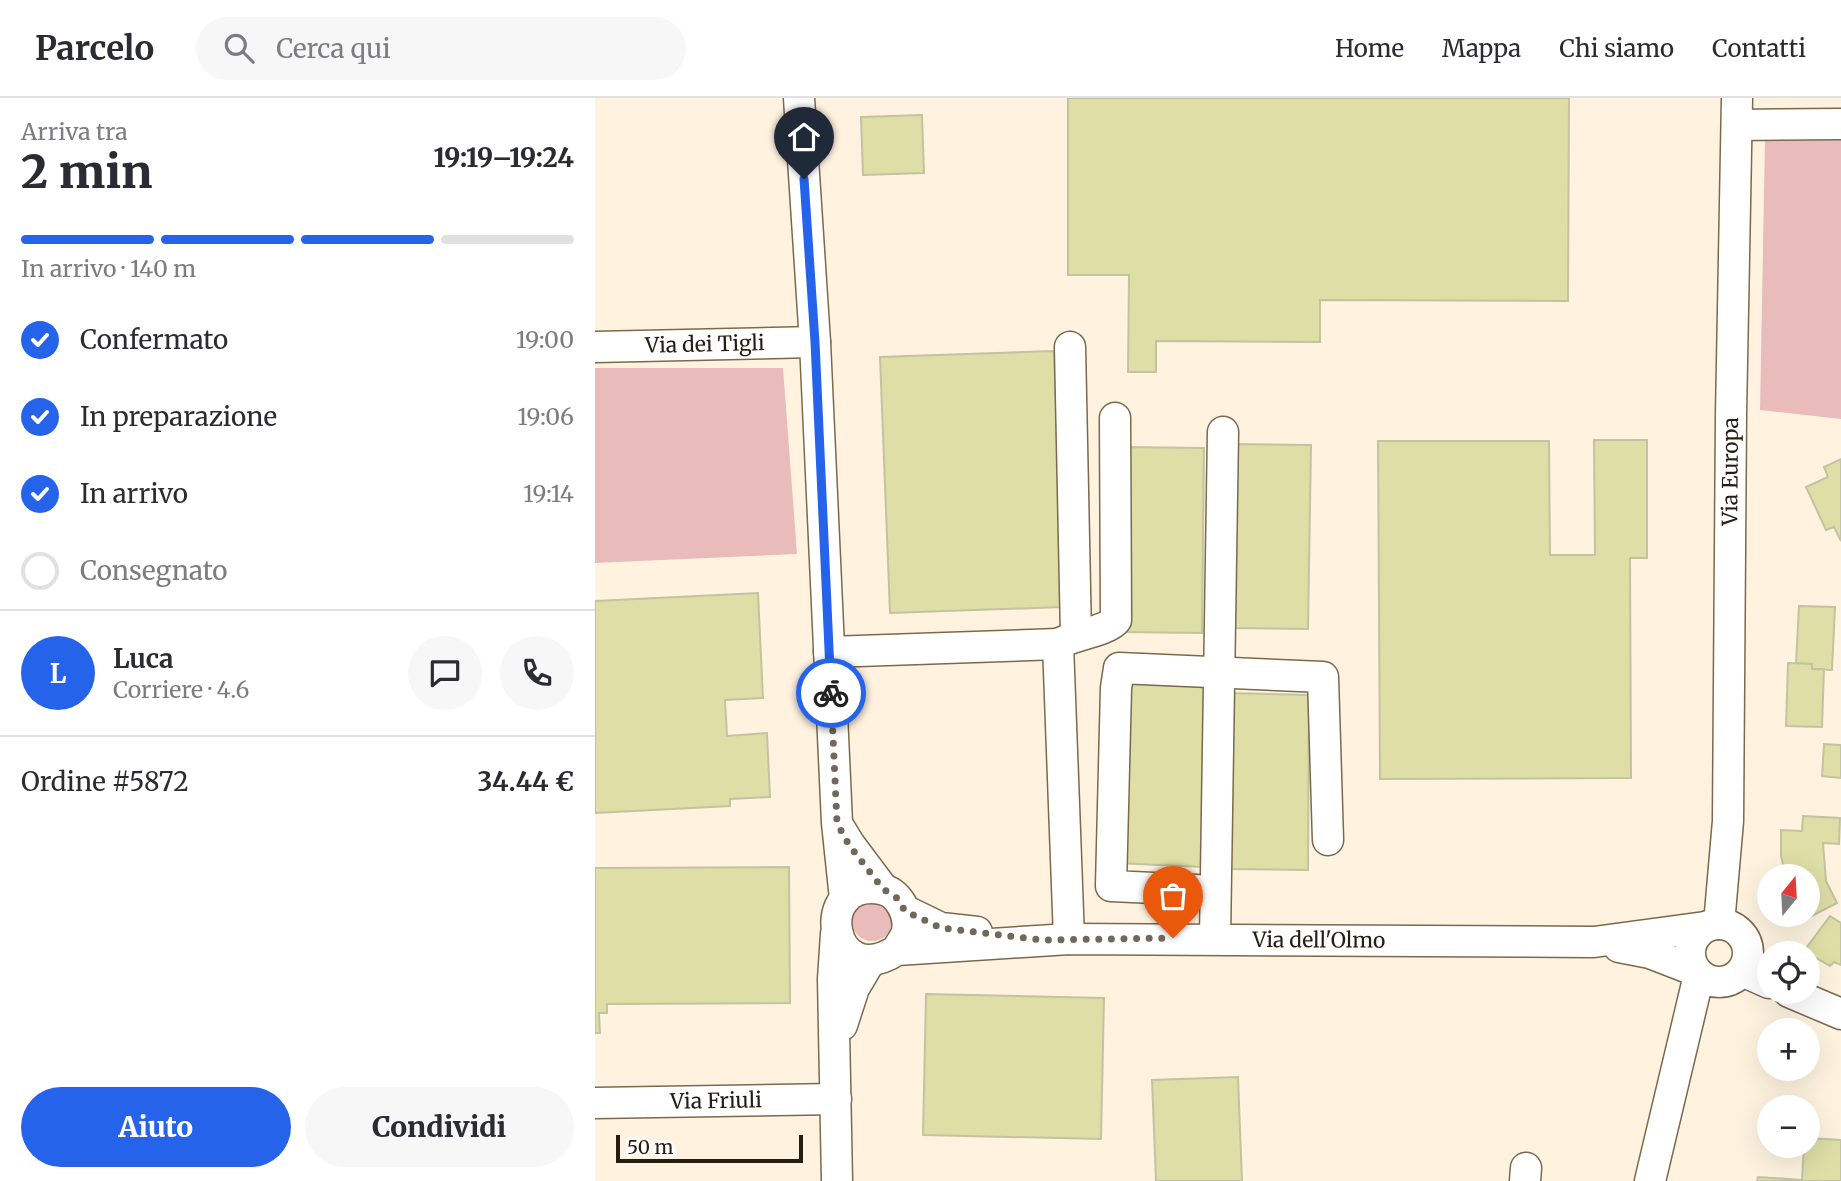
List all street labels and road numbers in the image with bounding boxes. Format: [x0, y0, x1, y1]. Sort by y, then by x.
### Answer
street label: Via dei Tigli [644, 329, 765, 359]
street label: Via Europa [1716, 417, 1744, 527]
street label: Via dell'Olmo [1251, 926, 1385, 954]
street label: Via Friuli [669, 1086, 762, 1115]

